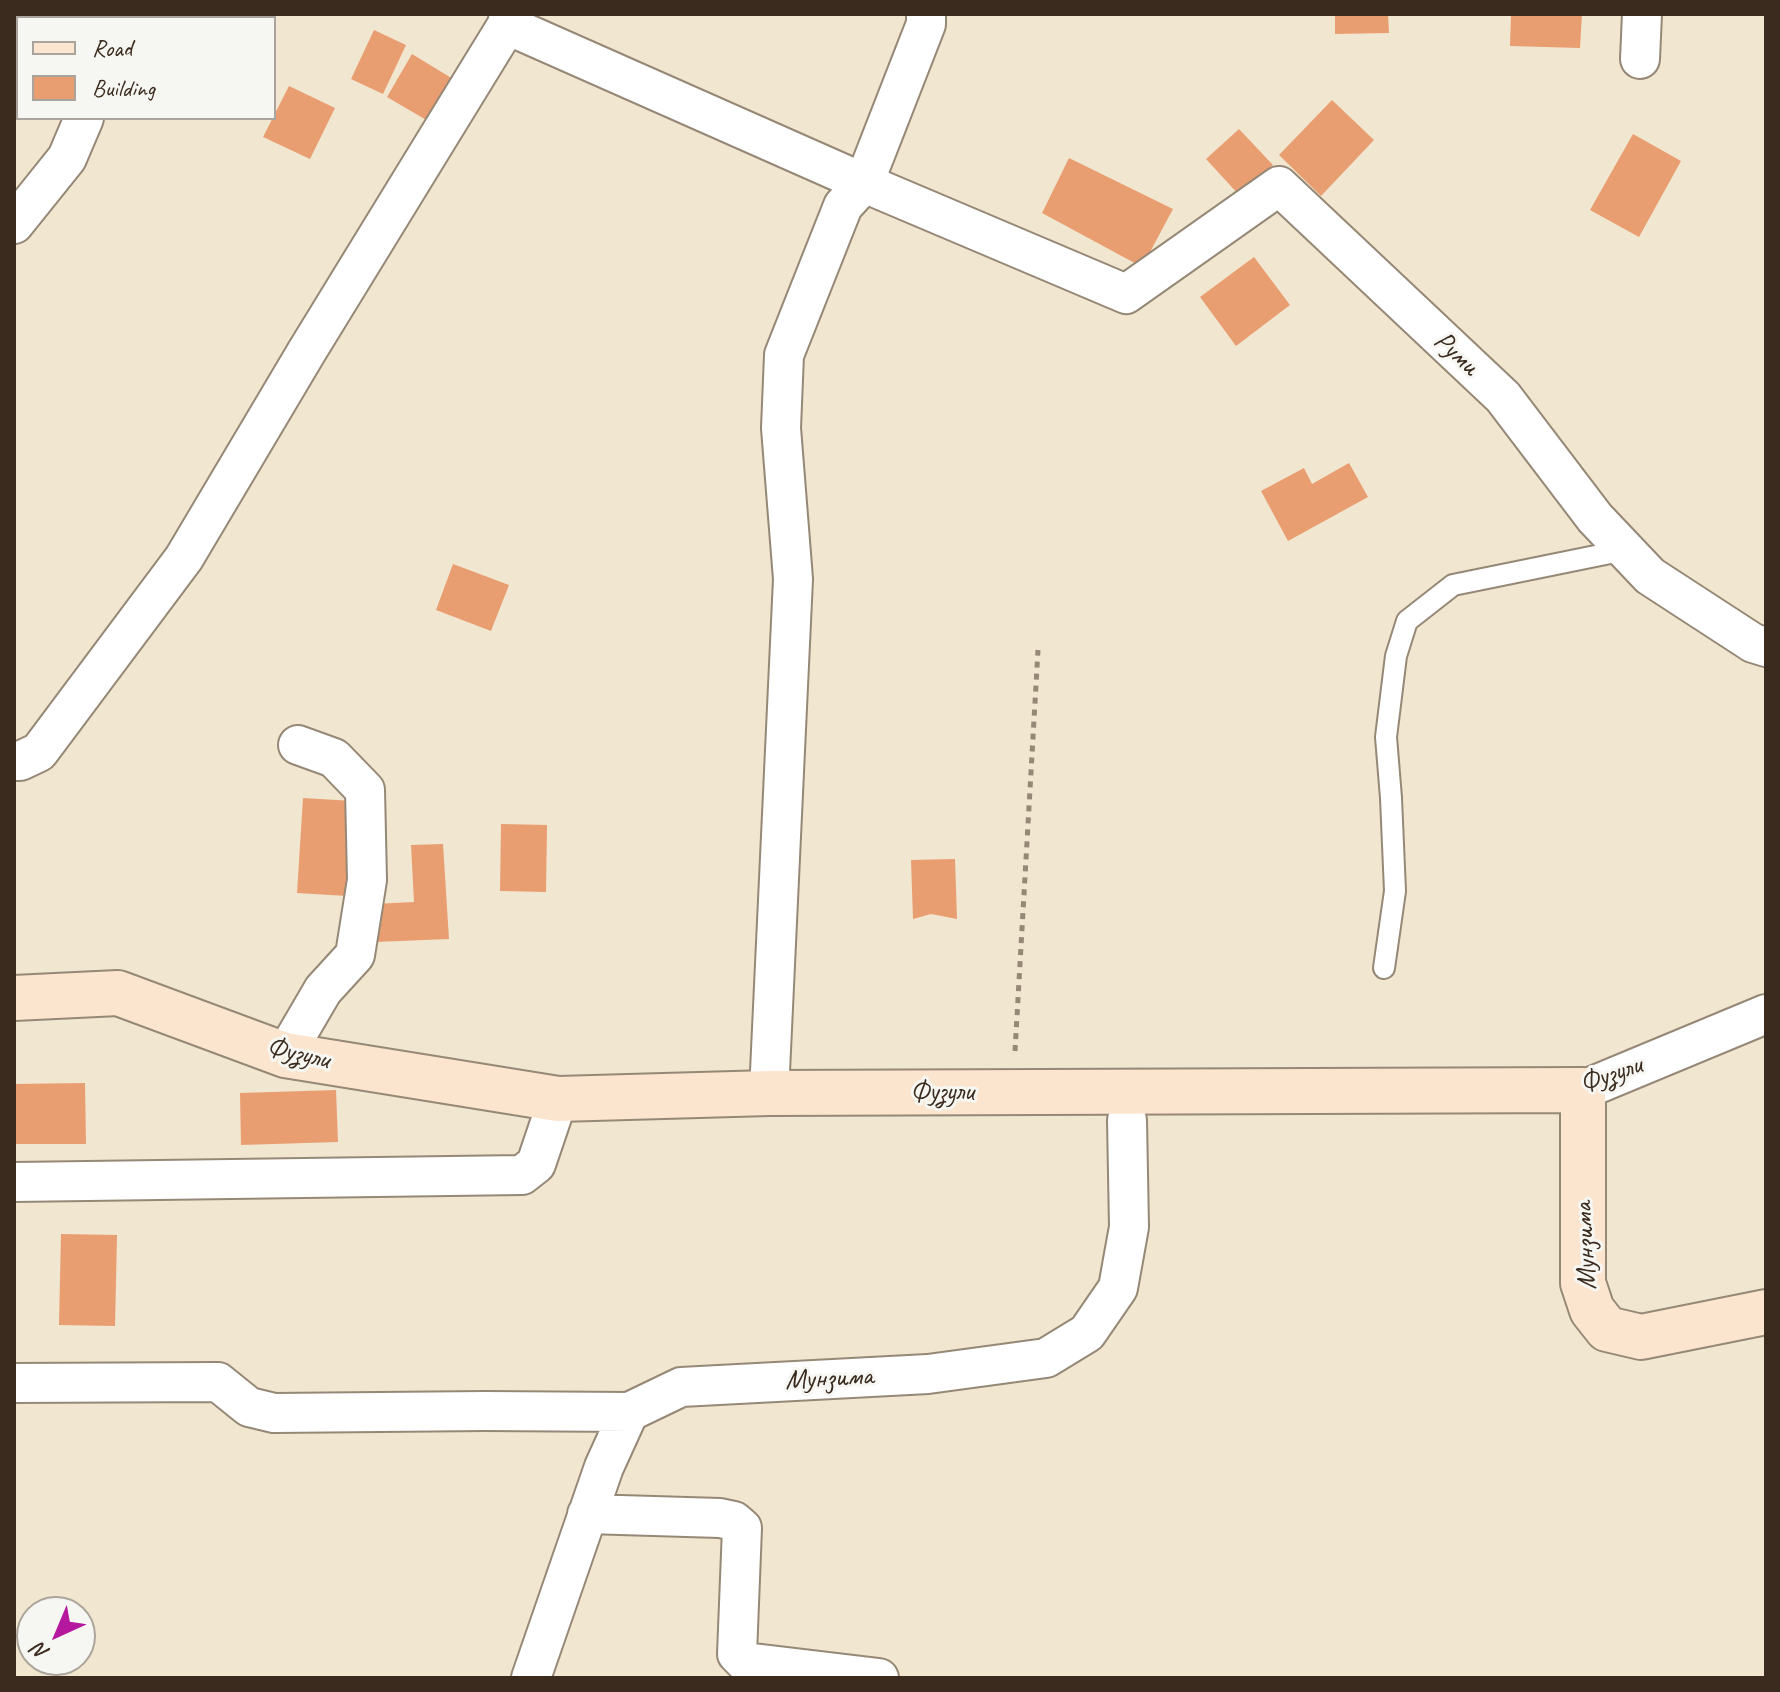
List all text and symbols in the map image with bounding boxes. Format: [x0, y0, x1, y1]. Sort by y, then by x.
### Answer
legend [16, 16, 276, 120]
text: Road [92, 33, 132, 63]
text: Building [92, 73, 155, 103]
street label: Руми [1426, 325, 1486, 383]
street label: Фузули [263, 1031, 333, 1077]
street label: Фузули [1576, 1049, 1646, 1101]
street label: Фузули [910, 1076, 974, 1110]
street label: Мунзима [1567, 1201, 1605, 1291]
street label: Мунзима [784, 1360, 874, 1398]
north arrow [16, 1596, 96, 1676]
text: N [26, 1637, 55, 1667]

